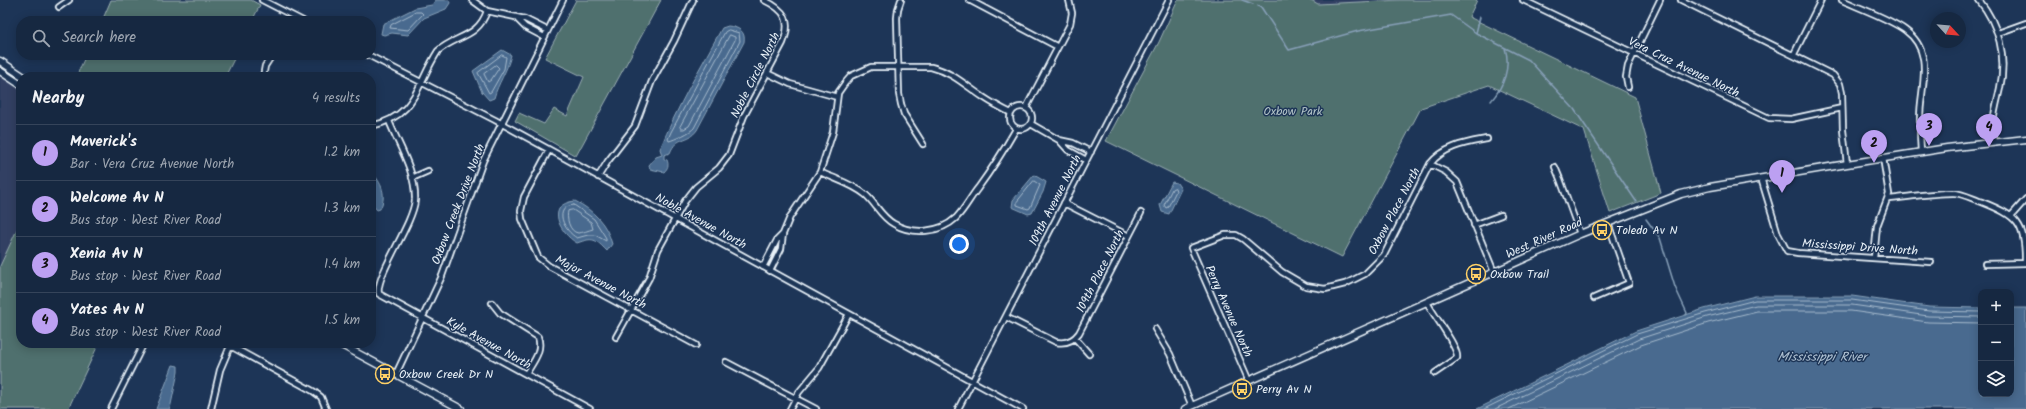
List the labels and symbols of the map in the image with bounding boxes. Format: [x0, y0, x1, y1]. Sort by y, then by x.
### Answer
north arrow [1930, 12, 1966, 48]
street label: Noble Circle North [726, 29, 785, 121]
street label: Vera Cruz Avenue North [1625, 32, 1743, 103]
park label: Oxbow Park [1264, 102, 1323, 121]
pin: 3 [1916, 113, 1942, 146]
pin: 4 [1976, 114, 2002, 147]
pin: 2 [1861, 130, 1887, 163]
street label: Oxbow Creek Drive North [427, 141, 490, 267]
street label: 109th Avenue North [1024, 151, 1087, 249]
pin: 1 [1769, 160, 1795, 193]
street label: Oxbow Place North [1363, 164, 1425, 258]
street label: Noble Avenue North [652, 188, 750, 254]
street label: West River Road [1503, 213, 1587, 264]
bus stop icon: Toledo Av N [1591, 219, 1613, 241]
place label: Toledo Av N [1616, 221, 1678, 240]
street label: 109th Place North [1071, 226, 1130, 316]
your location [949, 234, 969, 254]
street label: Mississippi Drive North [1801, 234, 1919, 261]
street label: Major Avenue North [552, 250, 650, 315]
street label: Perry Avenue North [1200, 262, 1257, 360]
bus stop icon: Oxbow Trail [1465, 263, 1487, 285]
place label: Oxbow Trail [1490, 265, 1549, 284]
street label: Kyle Avenue North [443, 312, 535, 375]
water label: Mississippi River [1778, 347, 1869, 368]
bus stop icon: Oxbow Creek Dr N [374, 363, 396, 385]
place label: Oxbow Creek Dr N [399, 365, 493, 384]
bus stop icon: Perry Av N [1231, 378, 1253, 400]
place label: Perry Av N [1256, 380, 1312, 399]

